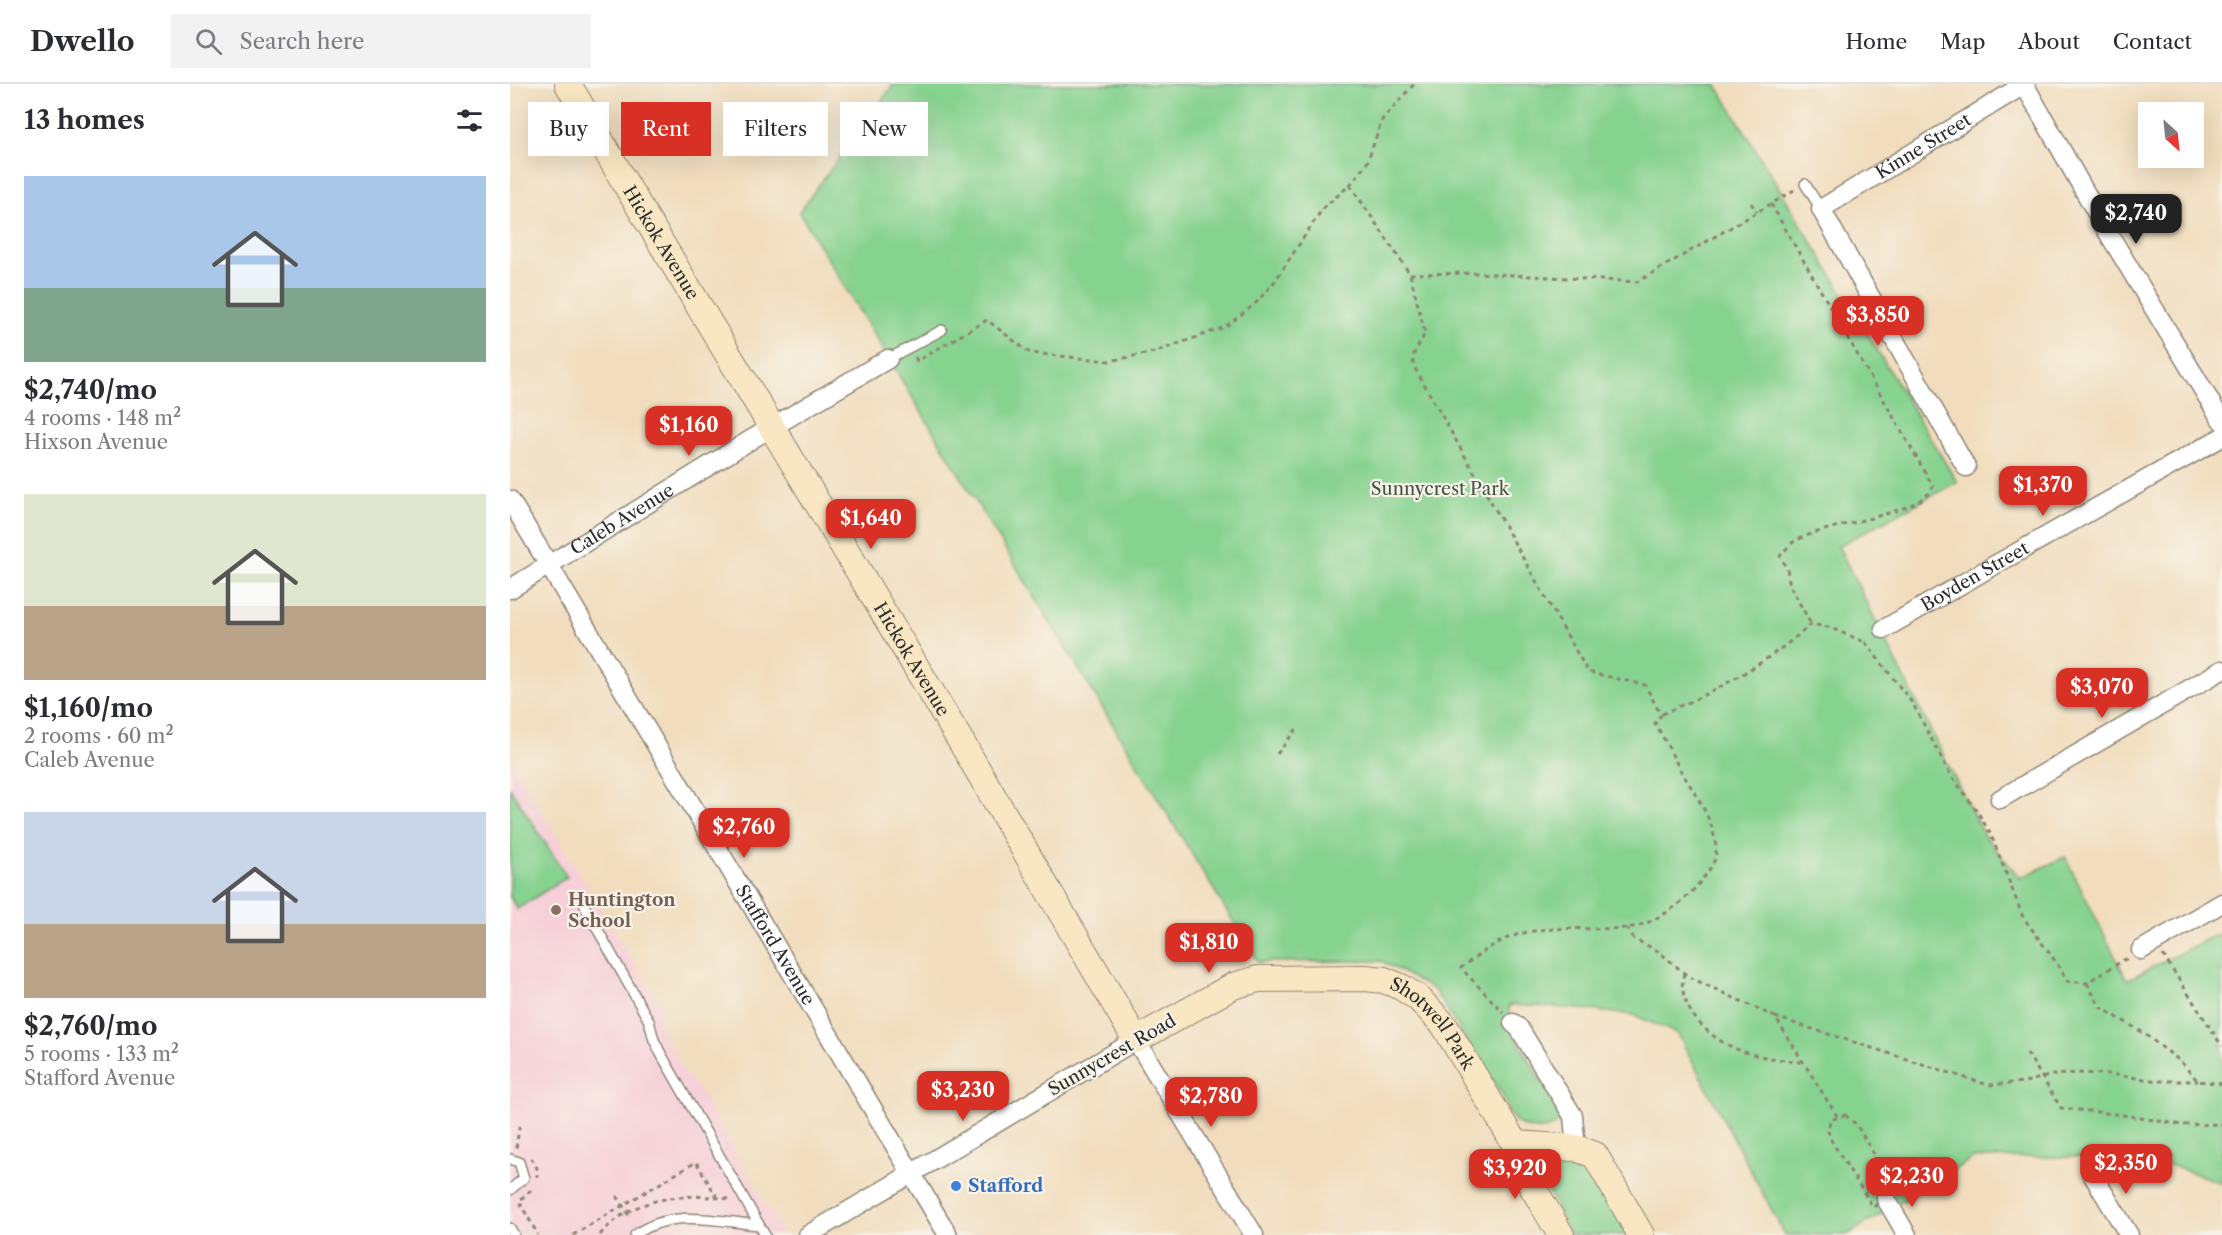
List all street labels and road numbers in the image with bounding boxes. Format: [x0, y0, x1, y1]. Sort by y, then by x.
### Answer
street label: Kinne Street [1872, 108, 1976, 184]
street label: Hickok Avenue [618, 182, 704, 304]
street label: Caleb Avenue [566, 479, 678, 560]
street label: Boyden Street [1917, 537, 2033, 616]
street label: Hickok Avenue [869, 598, 954, 720]
street label: Stafford Avenue [731, 881, 820, 1009]
street label: Shotwell Park [1387, 973, 1480, 1075]
street label: Sunnycrest Road [1044, 1010, 1180, 1100]

